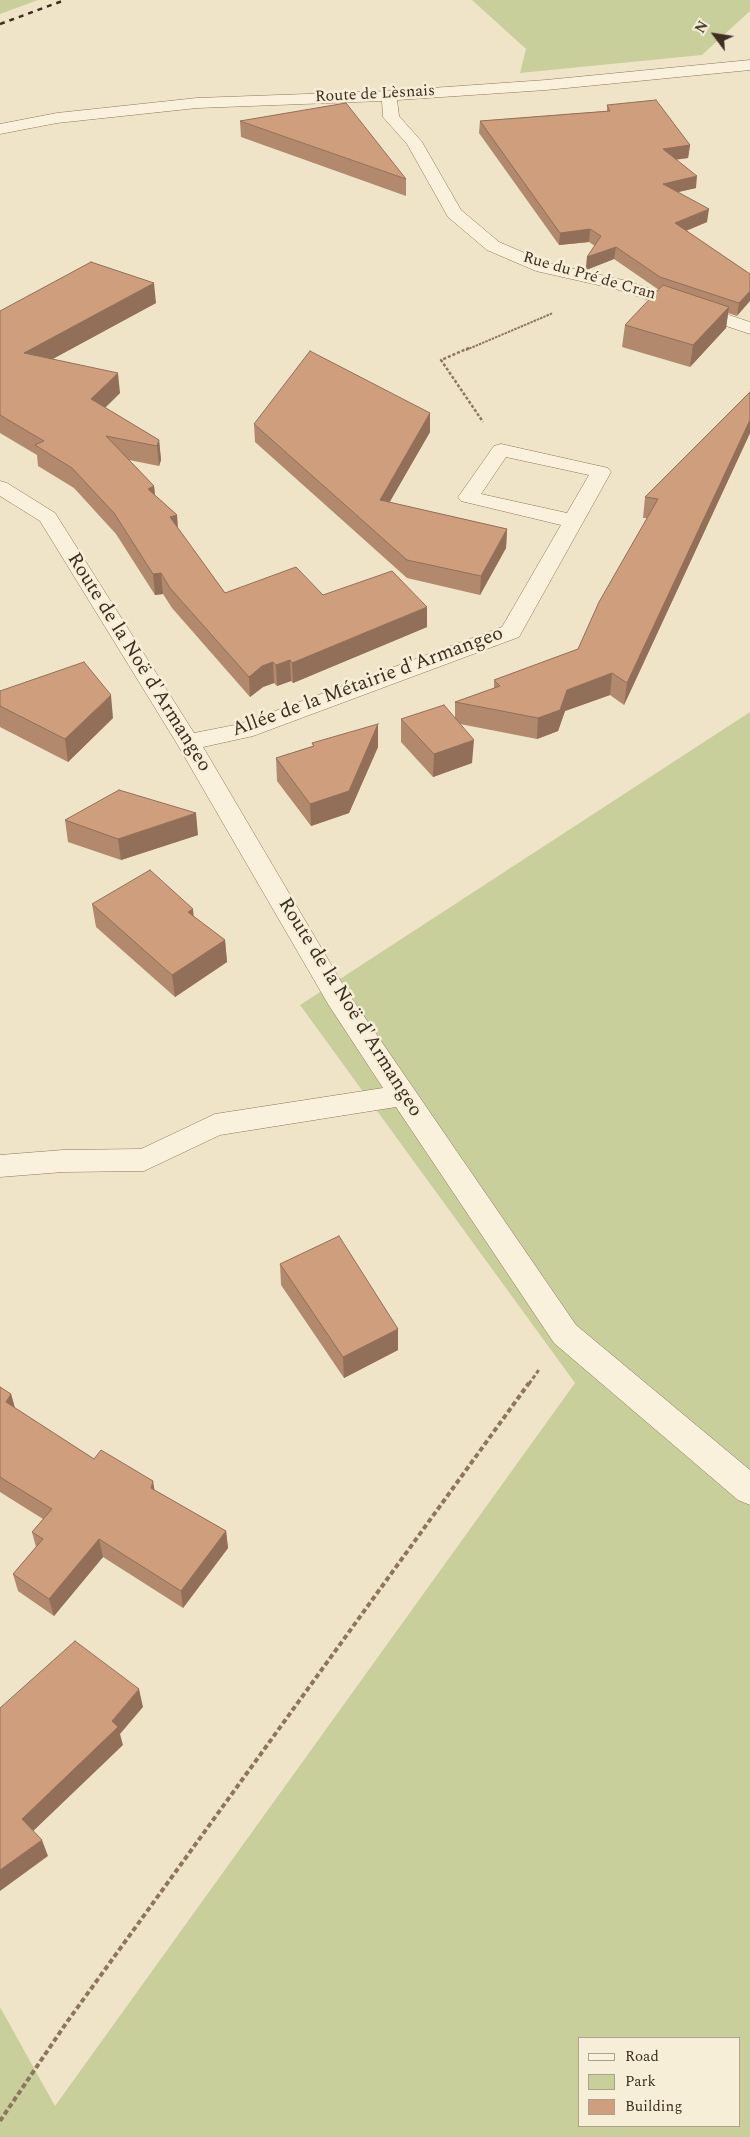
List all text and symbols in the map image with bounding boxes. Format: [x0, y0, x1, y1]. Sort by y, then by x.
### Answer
north arrow [690, 10, 740, 60]
text: N [690, 17, 714, 37]
street label: Route de Lèsnais [315, 82, 435, 108]
street label: Rue du Pré de Cran [520, 249, 658, 305]
street label: Route de la Noë d'Armangeo [61, 549, 215, 777]
street label: Allée de la Métairie d'Armangeo [229, 623, 507, 743]
street label: Route de la Noë d'Armangeo [272, 894, 426, 1122]
legend [578, 2037, 740, 2127]
text: Road [625, 2045, 659, 2068]
text: Park [625, 2070, 656, 2093]
text: Building [625, 2095, 682, 2118]

